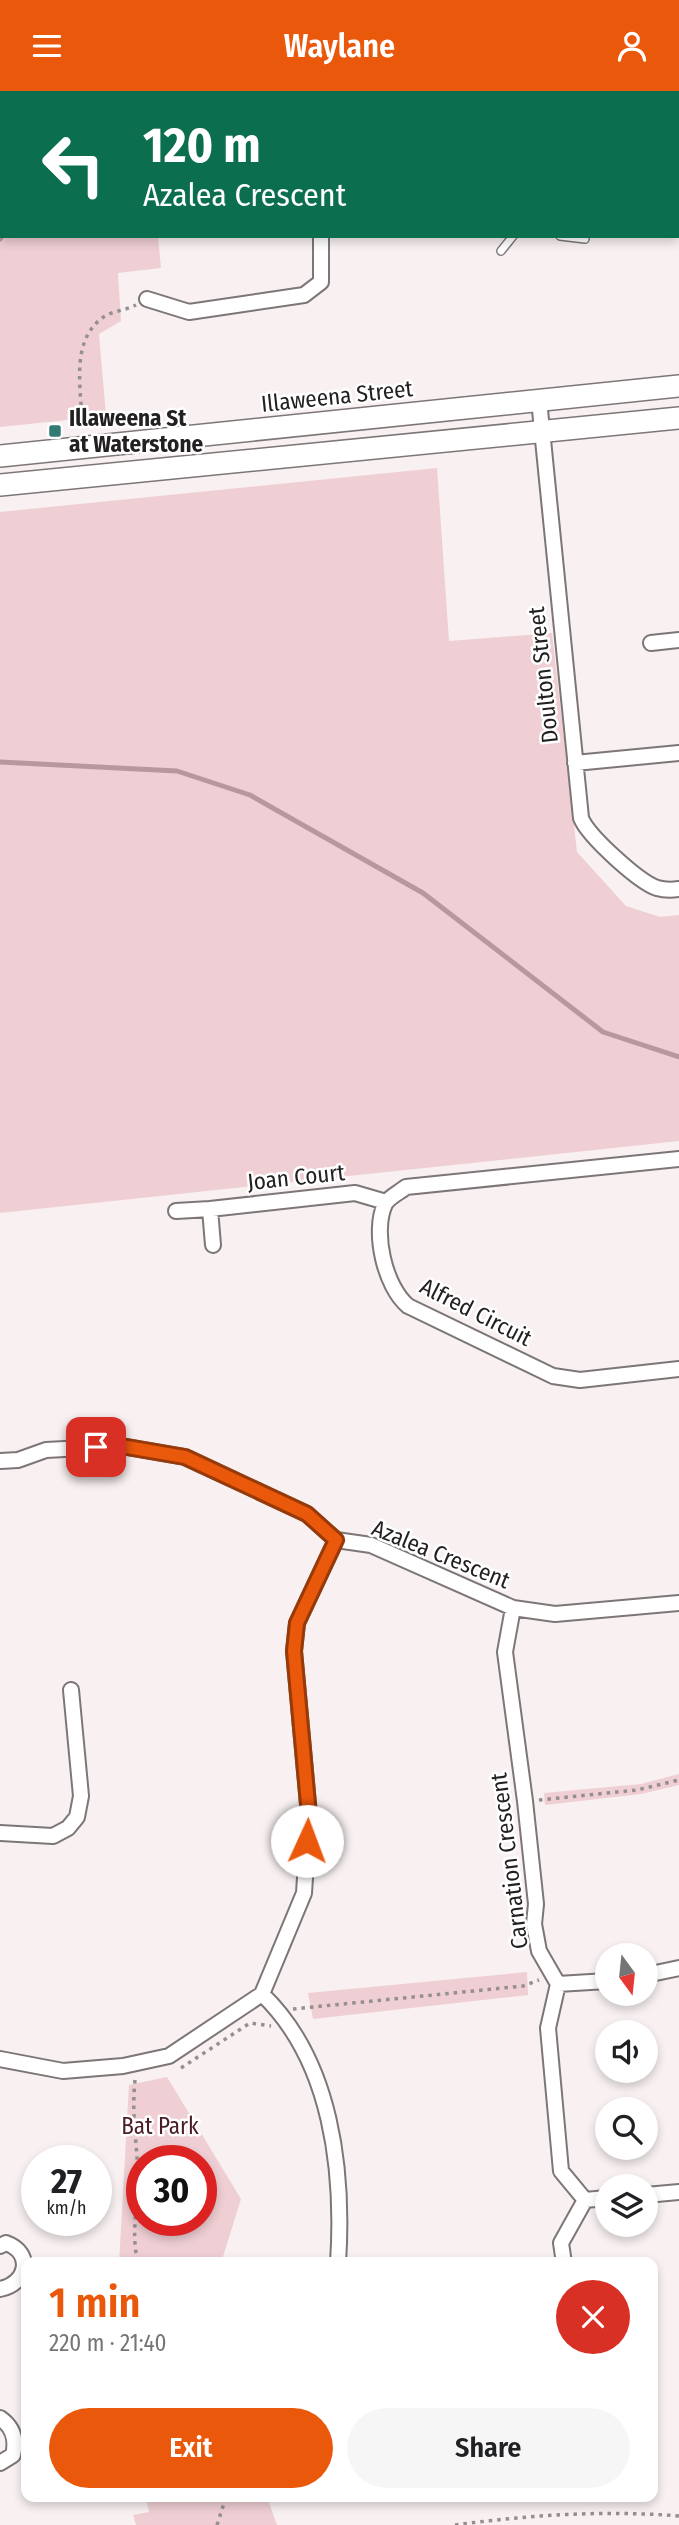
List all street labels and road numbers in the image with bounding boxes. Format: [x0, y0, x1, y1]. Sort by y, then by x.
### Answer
street label: Illaweena Street [260, 374, 415, 418]
street label: Doulton Street [522, 605, 564, 745]
street label: Joan Court [246, 1158, 347, 1196]
street label: Alfred Circuit [415, 1272, 537, 1352]
street label: Azalea Crescent [368, 1514, 514, 1595]
street label: Carnation Crescent [484, 1771, 534, 1951]

